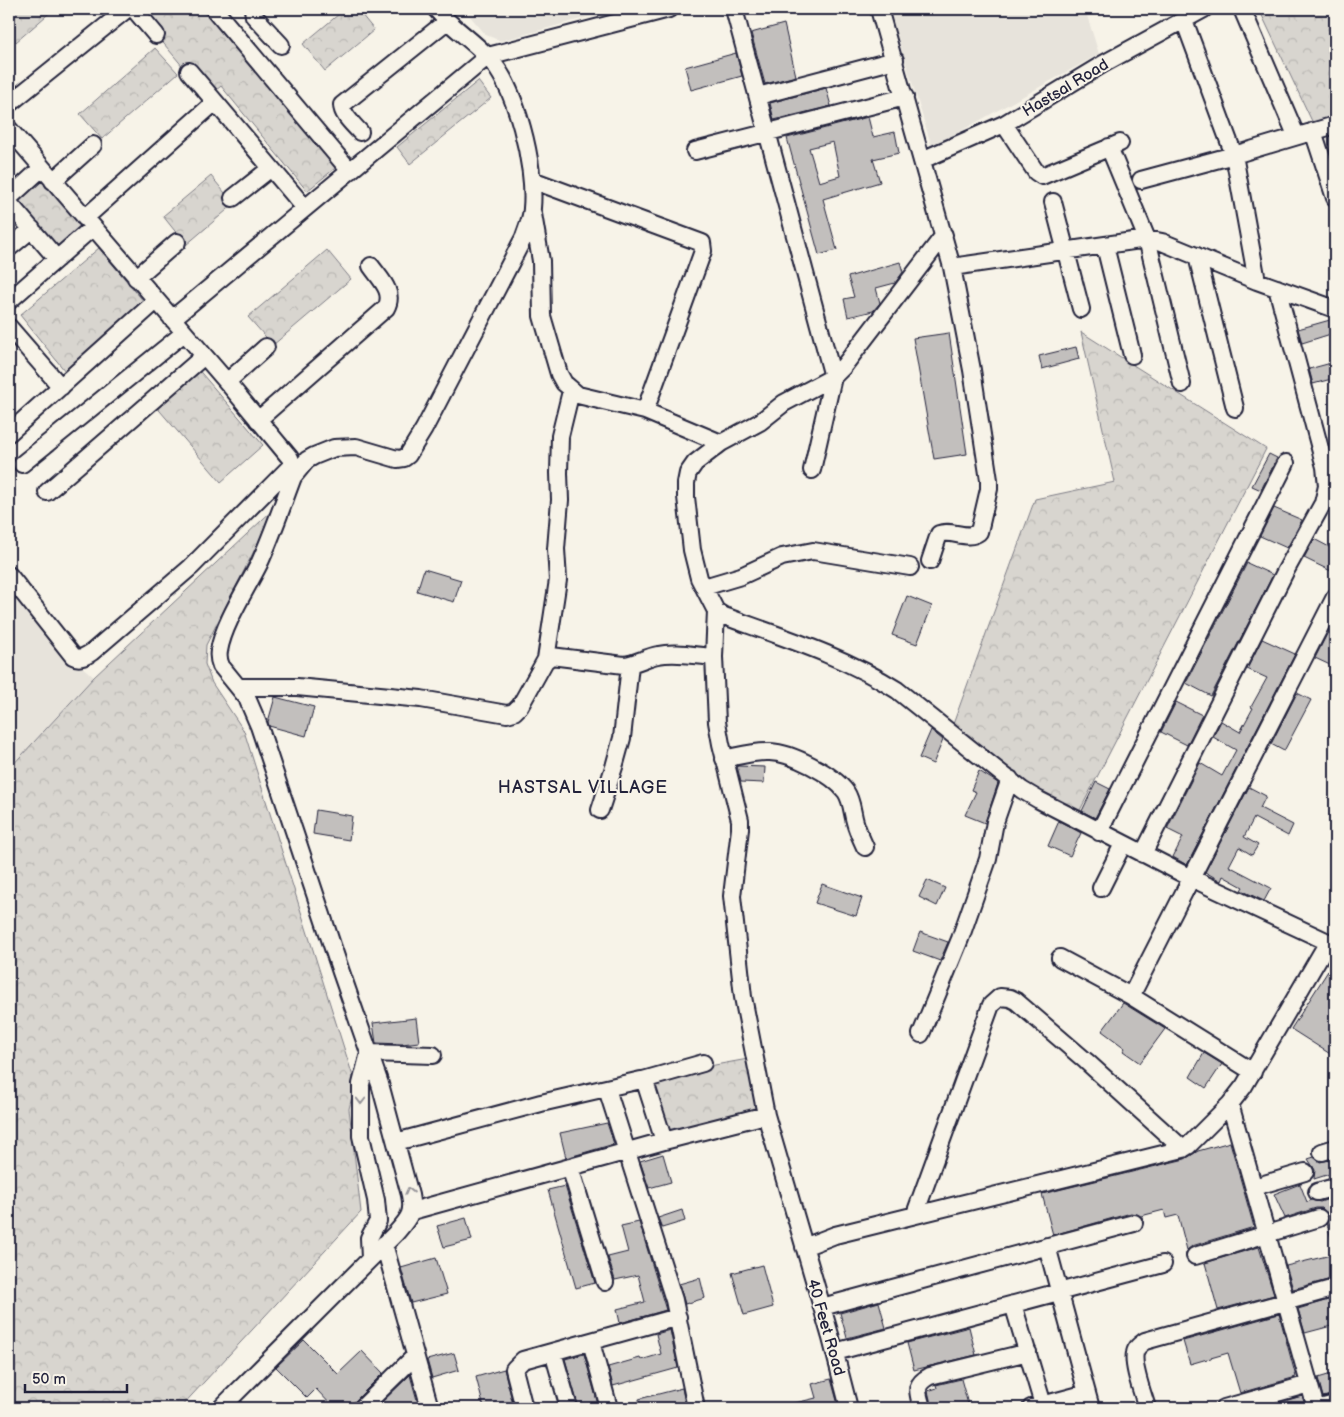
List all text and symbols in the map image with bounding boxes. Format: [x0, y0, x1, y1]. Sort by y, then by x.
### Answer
street label: Hastsal Road [1019, 55, 1112, 121]
district label: HASTSAL VILLAGE [498, 777, 668, 798]
one-way arrow [356, 1097, 366, 1105]
one-way arrow [404, 1186, 415, 1195]
street label: 40 Feet Road [803, 1277, 848, 1378]
scale bar [25, 1362, 128, 1394]
text: 50 m [32, 1370, 66, 1389]

